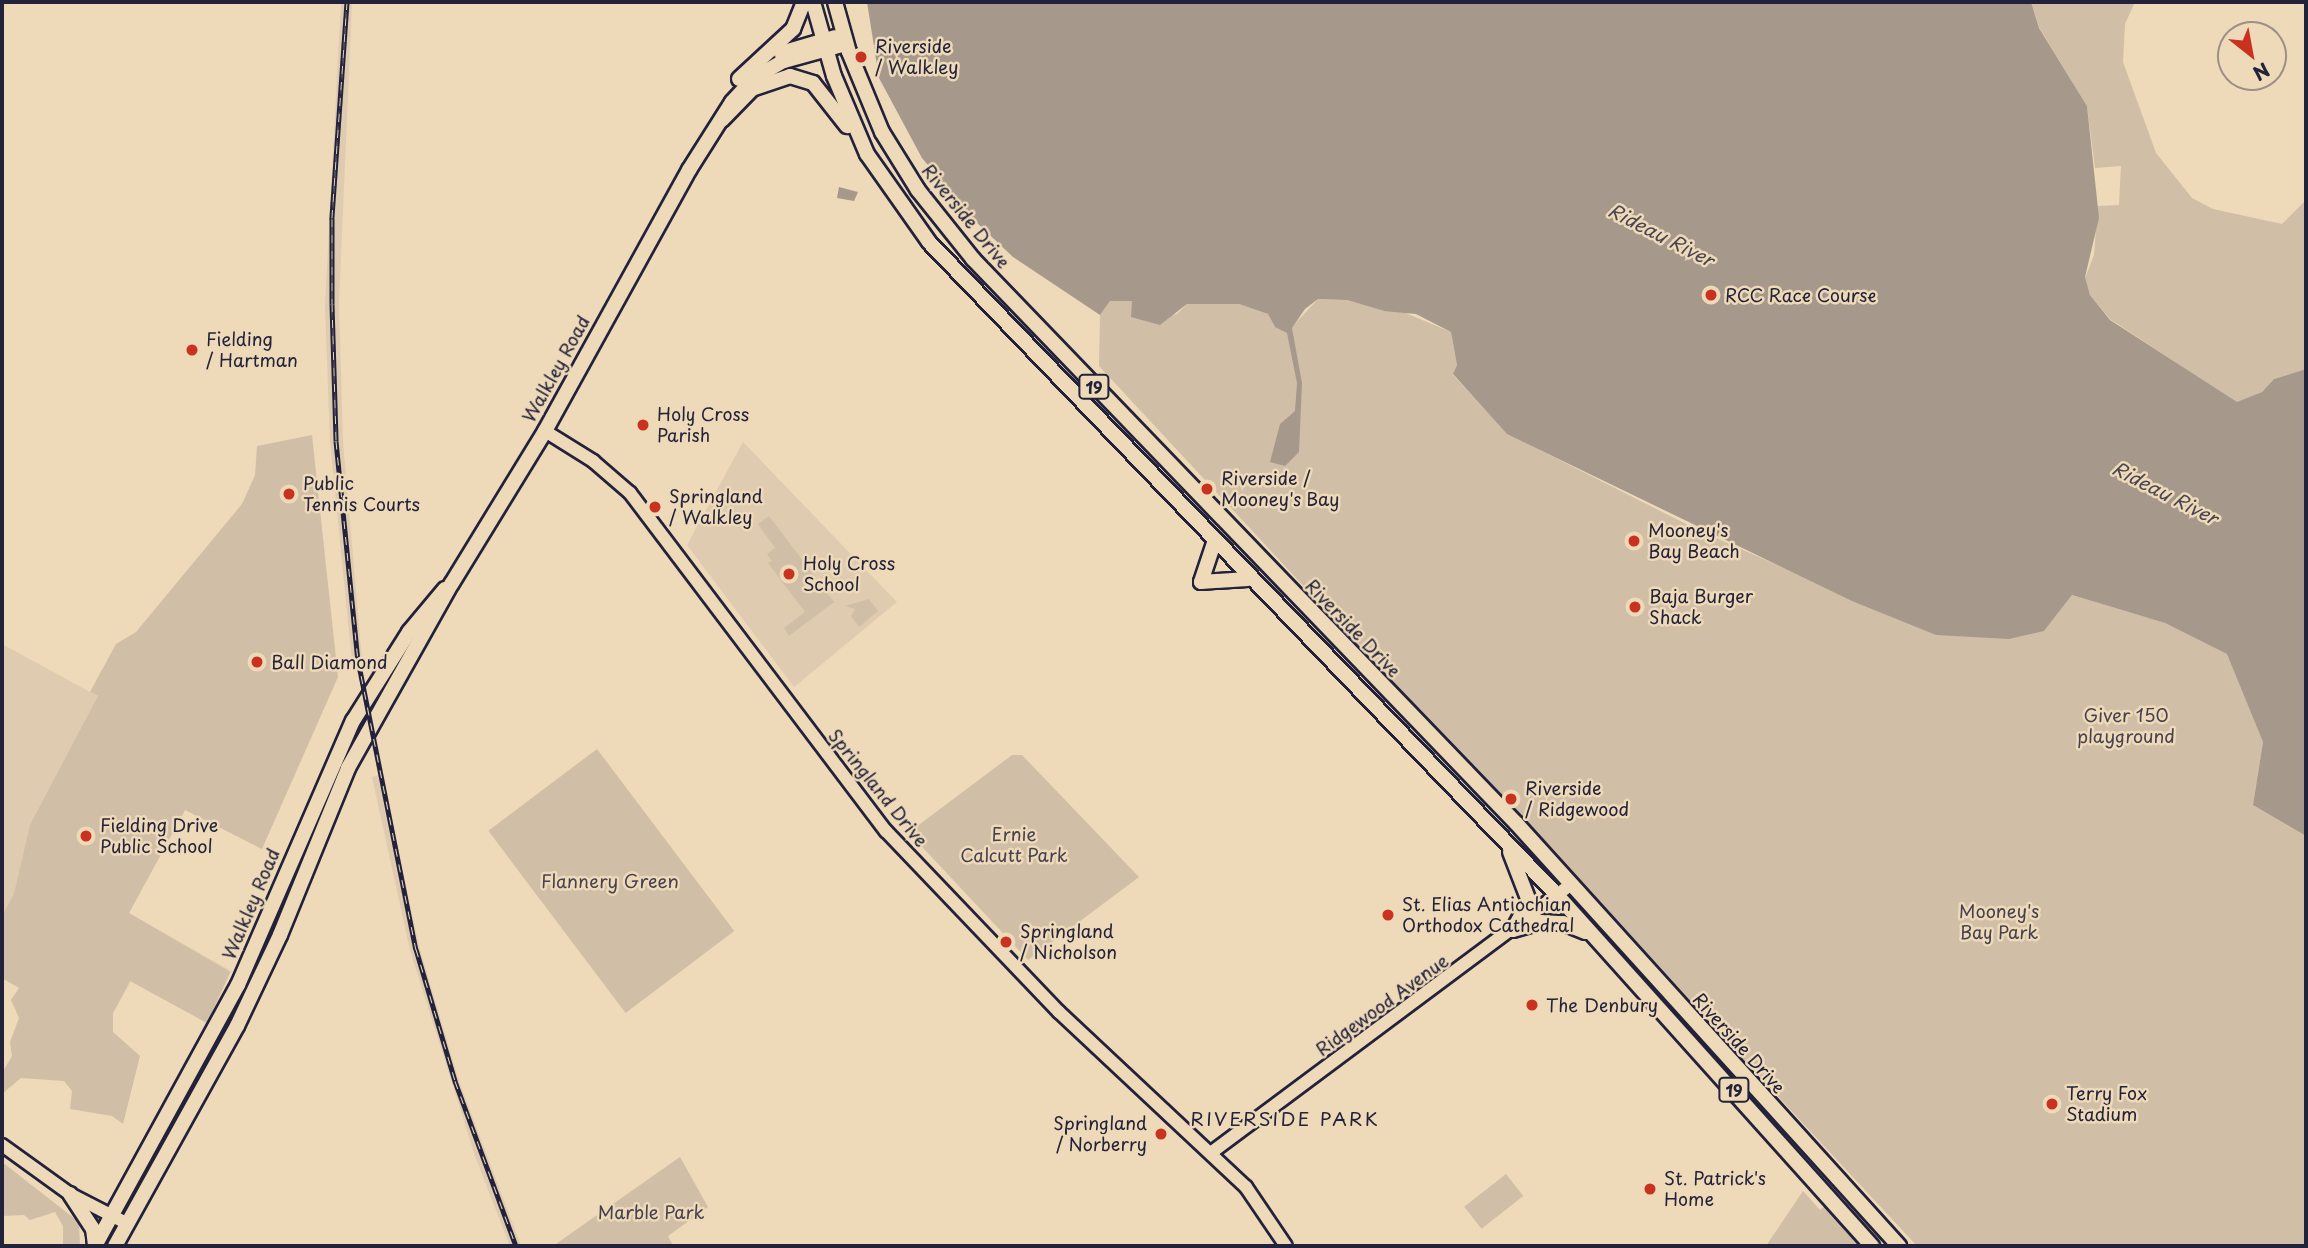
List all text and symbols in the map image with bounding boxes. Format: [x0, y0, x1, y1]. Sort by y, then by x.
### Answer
north arrow [2217, 21, 2287, 91]
place label: Riverside / Walkley [875, 36, 959, 78]
marker: Riverside / Walkley [853, 49, 869, 65]
text: N [2248, 56, 2275, 88]
street label: Riverside Drive [917, 159, 1015, 273]
water label: Rideau River [1604, 199, 1718, 271]
place label: RCC Race Course [1725, 284, 1878, 306]
marker: RCC Race Course [1703, 287, 1719, 303]
street label: Walkley Road [517, 311, 595, 427]
place label: Fielding / Hartman [206, 329, 298, 372]
marker: Fielding / Hartman [184, 342, 200, 358]
road number: 19 [1078, 374, 1110, 400]
place label: Holy Cross Parish [657, 404, 750, 446]
marker: Holy Cross Parish [635, 417, 651, 433]
water label: Rideau River [2108, 457, 2222, 529]
place label: Riverside / Mooney's Bay [1221, 468, 1340, 510]
place label: Public Tennis Courts [303, 473, 420, 516]
marker: Riverside / Mooney's Bay [1199, 481, 1215, 497]
marker: Public Tennis Courts [281, 486, 297, 502]
place label: Springland / Walkley [669, 486, 763, 528]
marker: Springland / Walkley [647, 499, 663, 515]
place label: Mooney's Bay Beach [1648, 520, 1740, 562]
marker: Mooney's Bay Beach [1626, 533, 1642, 549]
place label: Holy Cross School [803, 553, 896, 596]
marker: Holy Cross School [781, 566, 797, 582]
street label: Riverside Drive [1301, 574, 1405, 682]
place label: Baja Burger Shack [1649, 586, 1754, 628]
marker: Baja Burger Shack [1627, 599, 1643, 615]
place label: Ball Diamond [271, 651, 388, 673]
marker: Ball Diamond [249, 654, 265, 670]
park label: Giver 150 playground [2077, 705, 2175, 748]
street label: Springland Drive [824, 725, 932, 851]
place label: Riverside / Ridgewood [1525, 778, 1630, 820]
marker: Riverside / Ridgewood [1503, 791, 1519, 807]
place label: Fielding Drive Public School [100, 815, 219, 858]
park label: Ernie Calcutt Park [960, 824, 1068, 866]
marker: Fielding Drive Public School [78, 828, 94, 844]
street label: Walkley Road [218, 844, 284, 964]
park label: Flannery Green [541, 870, 679, 892]
place label: St. Elias Antiochian Orthodox Cathedral [1402, 894, 1574, 936]
park label: Mooney's Bay Park [1959, 901, 2039, 944]
marker: St. Elias Antiochian Orthodox Cathedral [1380, 907, 1396, 923]
place label: Springland / Nicholson [1020, 921, 1117, 964]
marker: Springland / Nicholson [998, 934, 1014, 950]
street label: Ridgewood Avenue [1311, 950, 1453, 1060]
street label: Riverside Drive [1688, 988, 1790, 1098]
place label: The Denbury [1546, 994, 1659, 1016]
marker: The Denbury [1524, 997, 1540, 1013]
road number: 19 [1718, 1078, 1750, 1102]
place label: Terry Fox Stadium [2066, 1083, 2148, 1126]
marker: Terry Fox Stadium [2044, 1096, 2060, 1112]
district label: RIVERSIDE PARK [1192, 1108, 1378, 1130]
place label: Springland / Norberry [1053, 1113, 1147, 1156]
marker: Springland / Norberry [1153, 1126, 1169, 1142]
place label: St. Patrick's Home [1664, 1168, 1766, 1210]
marker: St. Patrick's Home [1642, 1181, 1658, 1197]
park label: Marble Park [597, 1201, 705, 1223]

